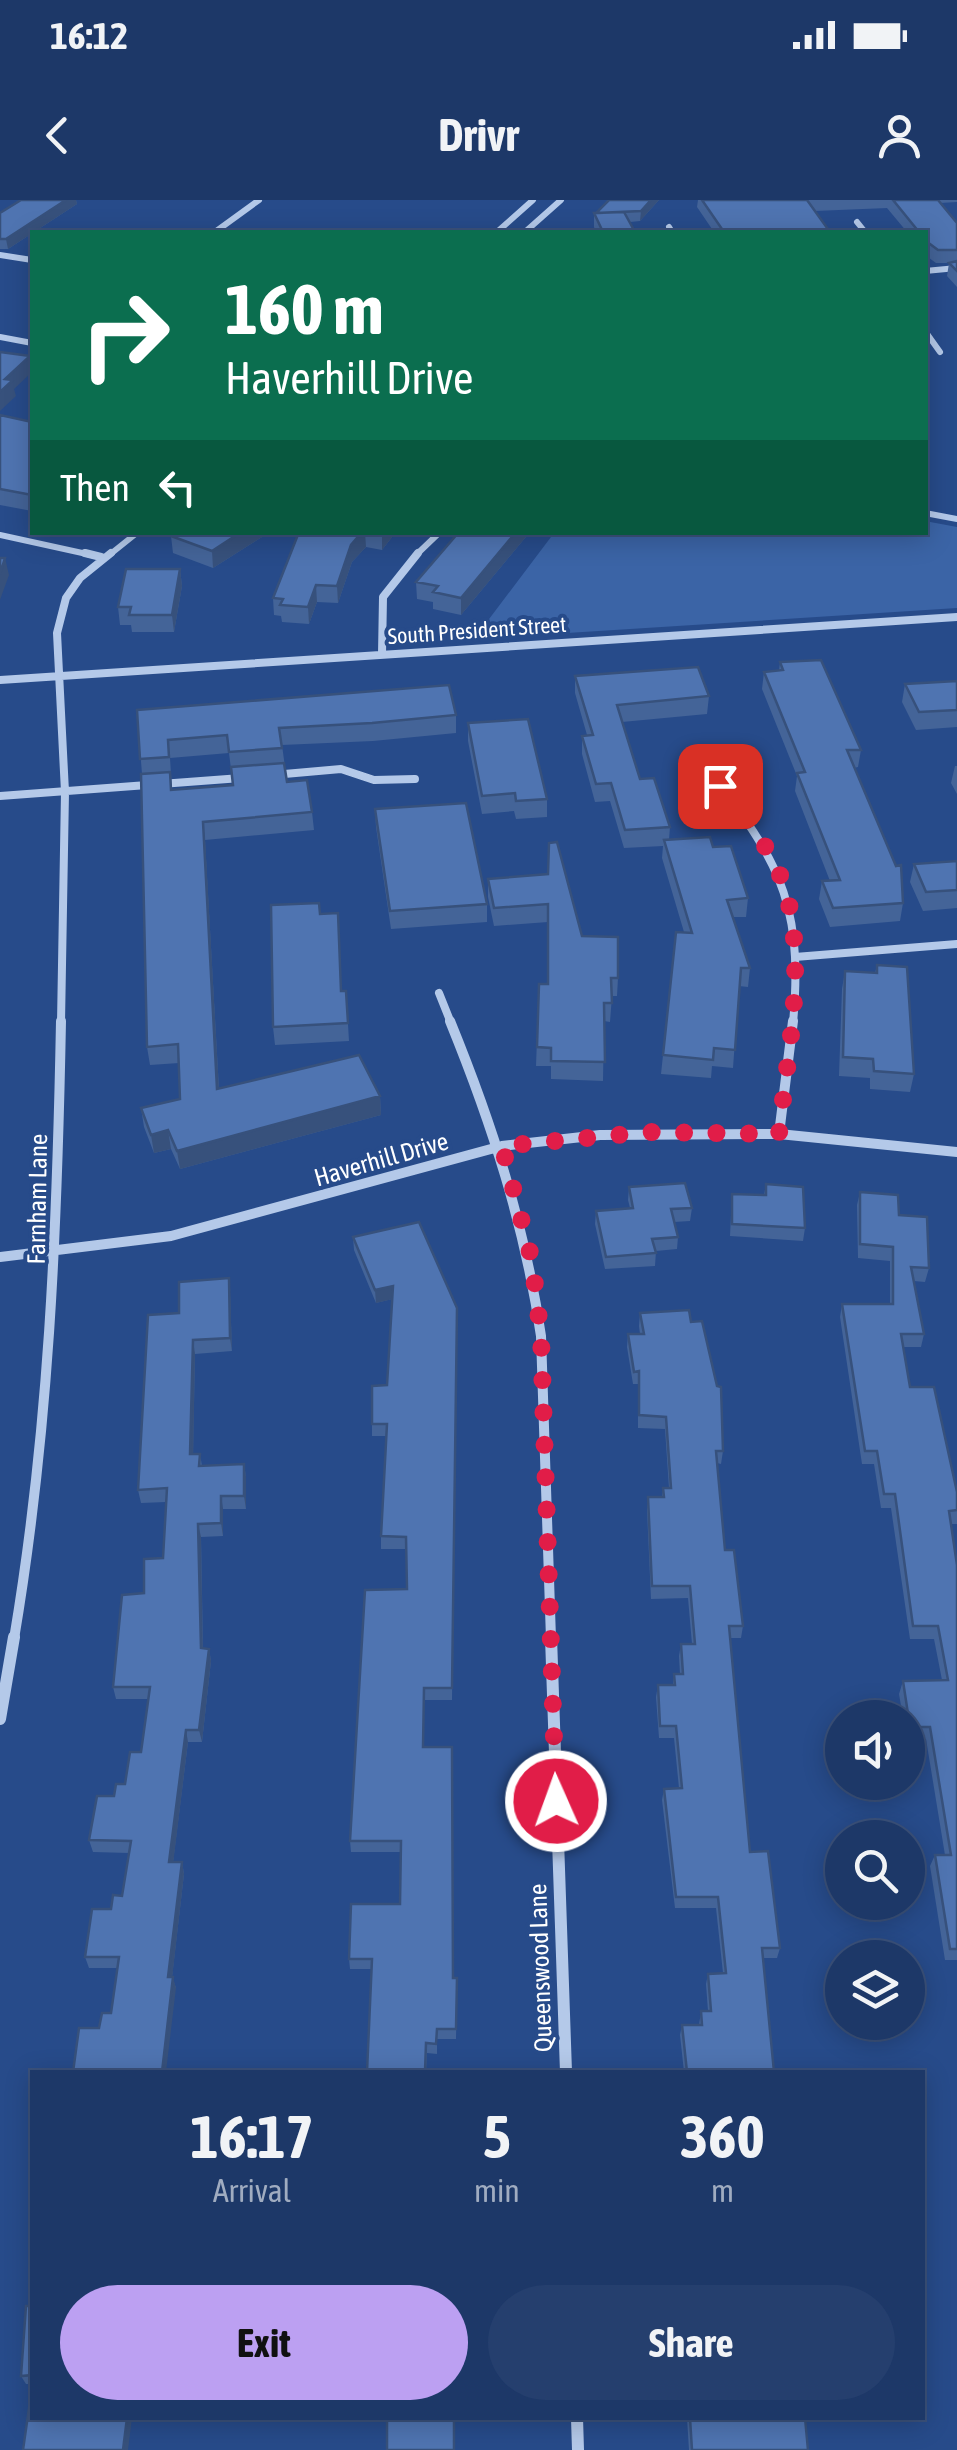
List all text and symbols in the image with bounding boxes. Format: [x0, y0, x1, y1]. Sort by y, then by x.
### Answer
text: 16:12 [50, 14, 128, 57]
icon: back [30, 108, 85, 163]
icon: person [872, 108, 927, 163]
text: Drivr [438, 109, 519, 161]
text: 160 m [225, 269, 384, 349]
icon: right [60, 270, 190, 400]
text: Haverhill Drive [225, 352, 473, 404]
icon: left [150, 460, 205, 515]
text: Then [60, 466, 130, 509]
street label: South President Street [387, 611, 567, 649]
pin [678, 744, 763, 829]
icon: arrive [693, 759, 748, 814]
street label: Haverhill Drive [311, 1127, 451, 1191]
street label: Farnham Lane [22, 1133, 52, 1265]
map controls [825, 1700, 925, 2040]
button: sound [825, 1700, 925, 1800]
position arrow [504, 1749, 608, 1853]
button: search [825, 1820, 925, 1920]
street label: Queenswood Lane [523, 1883, 557, 2053]
button: layers [825, 1940, 925, 2040]
text: 16:17 [190, 2102, 314, 2171]
text: 5 [483, 2102, 511, 2171]
text: 360 [680, 2102, 765, 2171]
text: Arrival [213, 2172, 291, 2209]
text: min [474, 2172, 520, 2209]
text: m [711, 2172, 734, 2209]
button: Exit [60, 2285, 468, 2400]
button: Share [488, 2285, 895, 2400]

